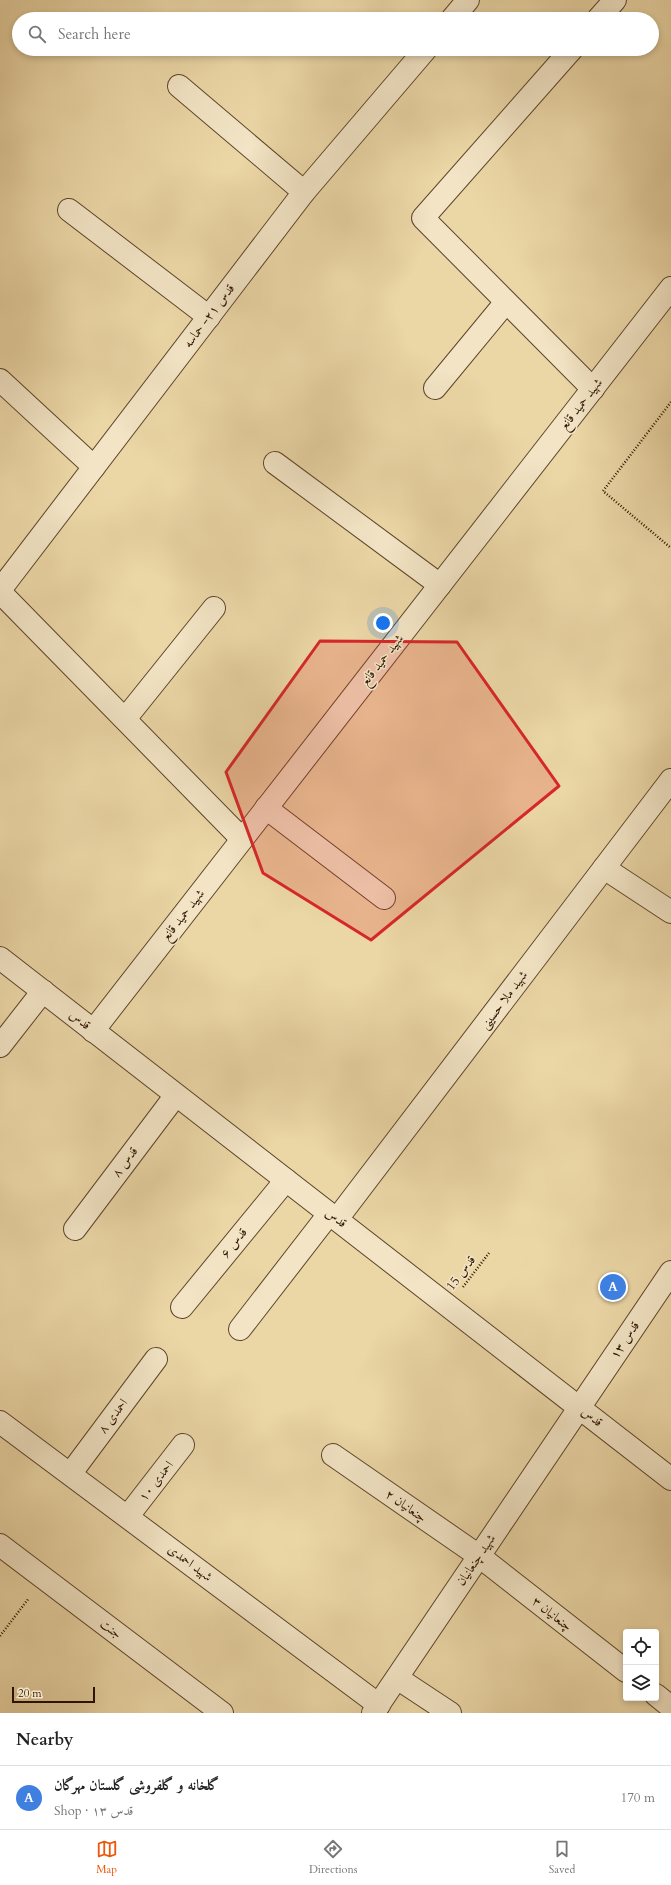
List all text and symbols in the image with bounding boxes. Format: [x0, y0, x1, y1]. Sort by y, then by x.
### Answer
search box [12, 12, 659, 56]
icon: search [26, 23, 48, 45]
text: Search here [58, 24, 131, 44]
street label: قدس ۲۱- حماسه [179, 280, 239, 352]
street label: شهید حمید قانع [555, 374, 609, 436]
your location [373, 613, 393, 633]
street label: شهید حمید قانع [356, 630, 410, 692]
street label: شهید حمید قانع [157, 885, 211, 947]
street label: شهید ملا حسینی [476, 967, 532, 1033]
street label: قدس [65, 1006, 95, 1034]
street label: قدس ۸ [108, 1143, 142, 1181]
street label: قدس [321, 1204, 351, 1232]
street label: قدس ۶ [216, 1224, 252, 1262]
street label: قدس 15 [442, 1252, 480, 1294]
pin: A [600, 1272, 626, 1302]
street label: قدس ۱۳ [606, 1318, 644, 1362]
street label: احمدی ۸ [94, 1395, 132, 1437]
street label: قدس [577, 1403, 607, 1431]
street label: احمدی ۱۰ [134, 1457, 178, 1505]
street label: چنعانیان ۲ [382, 1485, 430, 1527]
street label: شهید چنعانیان [452, 1531, 500, 1589]
street label: شهید احمدی [164, 1540, 216, 1586]
street label: چنعانیان ۳ [528, 1593, 576, 1635]
street label: جنت [96, 1615, 126, 1643]
map controls [623, 1629, 659, 1701]
button: locate [623, 1629, 659, 1665]
button: layers [623, 1665, 659, 1701]
scale bar [12, 1685, 95, 1704]
text: 20 m [18, 1686, 42, 1701]
text: Nearby [16, 1728, 73, 1751]
text: گلخانه و گلفروشی گلستان مهرگان [54, 1775, 219, 1795]
text: A [24, 1789, 34, 1807]
text: 170 m [621, 1789, 655, 1807]
text: Shop · قدس ۱۳ [54, 1802, 133, 1820]
tab: Map [96, 1838, 118, 1877]
tab: Directions [309, 1838, 357, 1877]
tab: Saved [549, 1838, 575, 1877]

